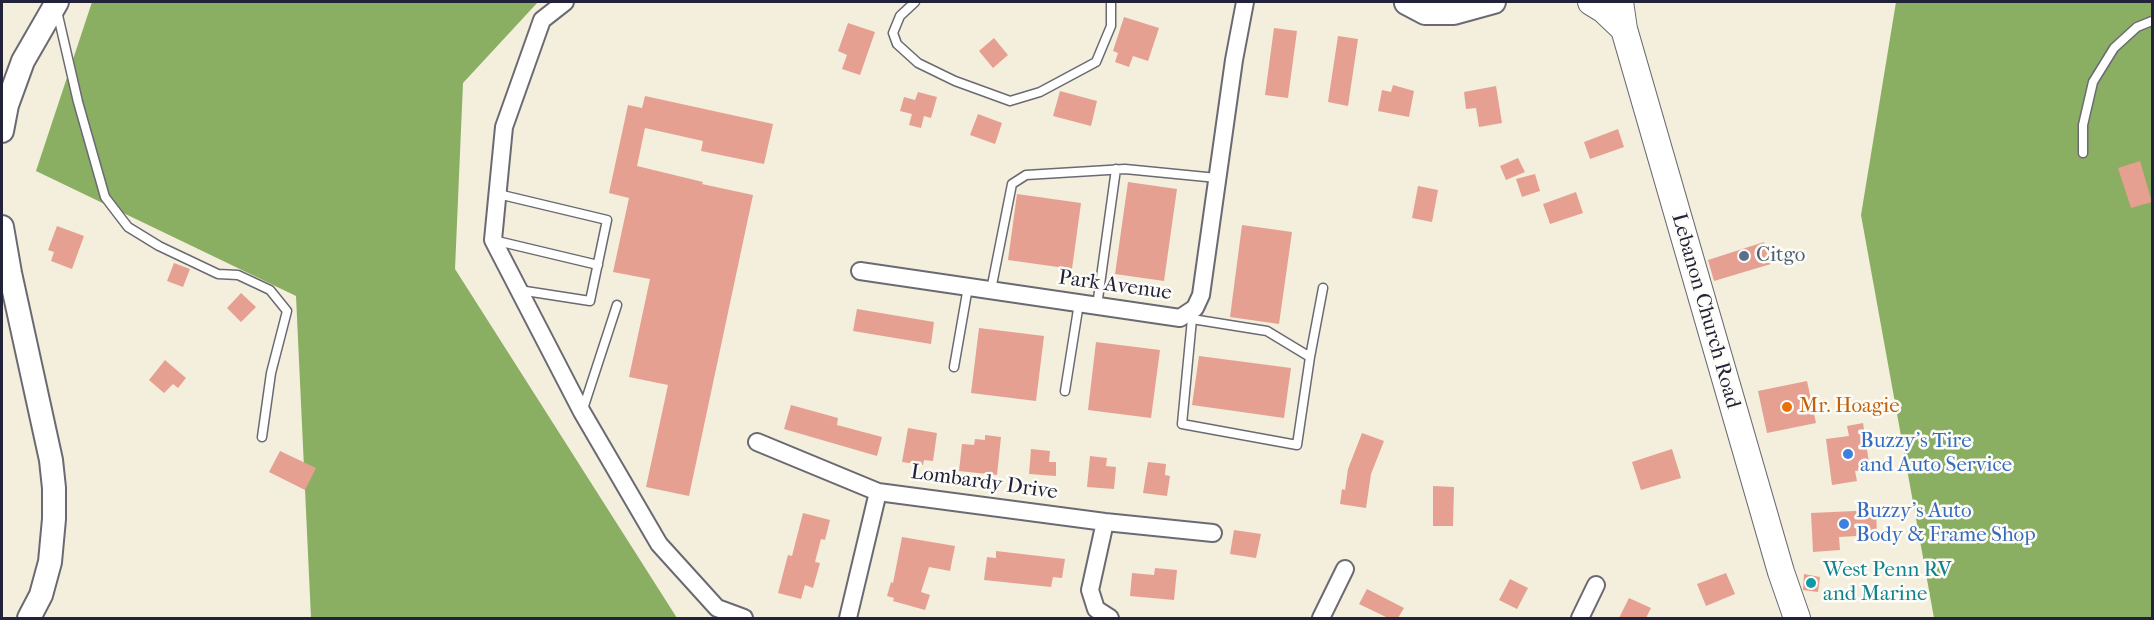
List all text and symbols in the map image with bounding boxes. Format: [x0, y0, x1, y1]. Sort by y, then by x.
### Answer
street label: Lebanon Church Road [1665, 211, 1745, 411]
place label: Citgo [1756, 243, 1805, 269]
marker: Citgo [1737, 249, 1751, 263]
street label: Park Avenue [1057, 266, 1173, 306]
place label: Mr. Hoagie [1799, 394, 1900, 420]
marker: Mr. Hoagie [1780, 400, 1794, 414]
place label: Buzzy's Tire and Auto Service [1860, 429, 2012, 479]
marker: Buzzy's Tire and Auto Service [1841, 447, 1855, 461]
street label: Lombardy Drive [909, 460, 1059, 506]
place label: Buzzy's Auto Body & Frame Shop [1856, 499, 2036, 549]
marker: Buzzy's Auto Body & Frame Shop [1837, 517, 1851, 531]
place label: West Penn RV and Marine [1823, 558, 1952, 608]
marker: West Penn RV and Marine [1804, 576, 1818, 590]

